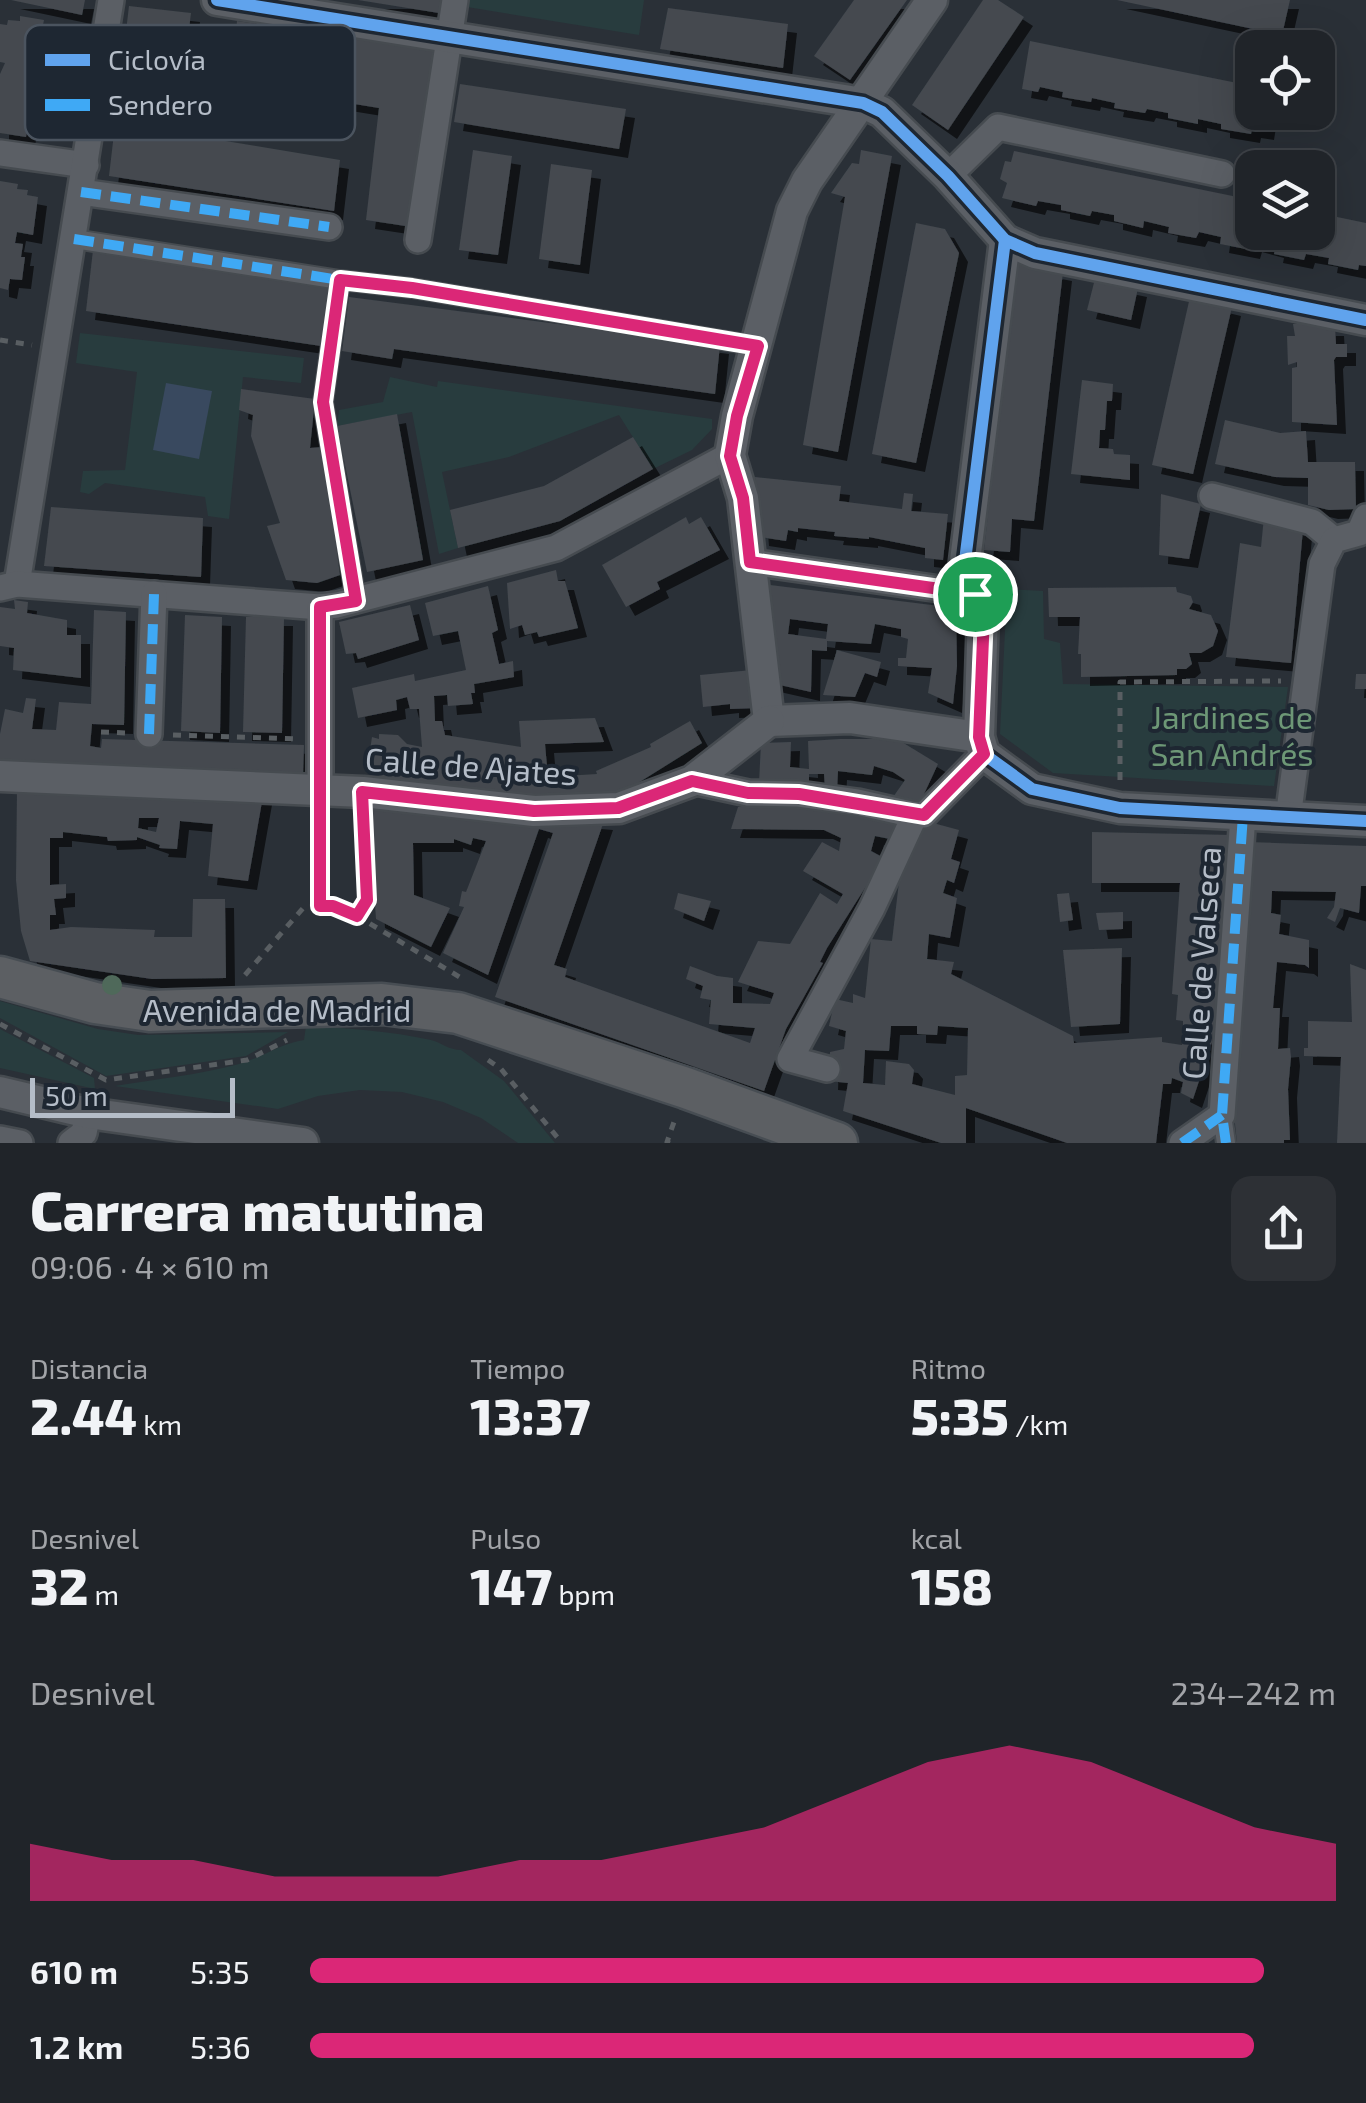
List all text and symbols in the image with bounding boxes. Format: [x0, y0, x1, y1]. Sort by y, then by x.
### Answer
legend [25, 25, 355, 140]
map controls [1235, 30, 1335, 250]
button: locate [1235, 30, 1335, 130]
text: Ciclovía [108, 42, 206, 76]
text: Sendero [108, 87, 213, 121]
button: layers [1235, 150, 1335, 250]
pin [933, 552, 1018, 637]
icon: arrive [948, 567, 1003, 622]
park label: Jardines de San Andrés [1150, 697, 1314, 772]
street label: Calle de Ajates [364, 739, 578, 792]
street label: Calle de Valseca [1173, 845, 1227, 1081]
street label: Avenida de Madrid [143, 990, 411, 1028]
scale bar [30, 1073, 235, 1118]
text: 50 m [45, 1078, 108, 1112]
text: Carrera matutina [30, 1176, 484, 1242]
button: share [1231, 1176, 1336, 1281]
text: 09:06 · 4 × 610 m [30, 1247, 270, 1285]
text: Distancia [30, 1351, 148, 1385]
text: Tiempo [470, 1351, 565, 1385]
text: Ritmo [911, 1351, 986, 1385]
text: 2.44 [30, 1385, 137, 1445]
text: 13:37 [470, 1385, 590, 1445]
text: 5:35 [911, 1385, 1009, 1445]
text: km [137, 1407, 182, 1441]
text: /km [1009, 1407, 1068, 1441]
text: Desnivel [30, 1521, 139, 1555]
text: Pulso [470, 1521, 541, 1555]
text: kcal [911, 1521, 962, 1555]
text: 32 [30, 1555, 88, 1615]
text: 147 [470, 1555, 552, 1615]
text: 158 [911, 1555, 993, 1615]
text: m [88, 1577, 119, 1611]
text: bpm [552, 1577, 615, 1611]
text: Desnivel [30, 1673, 155, 1711]
text: 234–242 m [1171, 1673, 1336, 1711]
text: 610 m [30, 1952, 118, 1990]
text: 5:35 [190, 1952, 250, 1990]
text: 1.2 km [30, 2027, 123, 2065]
text: 5:36 [190, 2027, 251, 2065]

